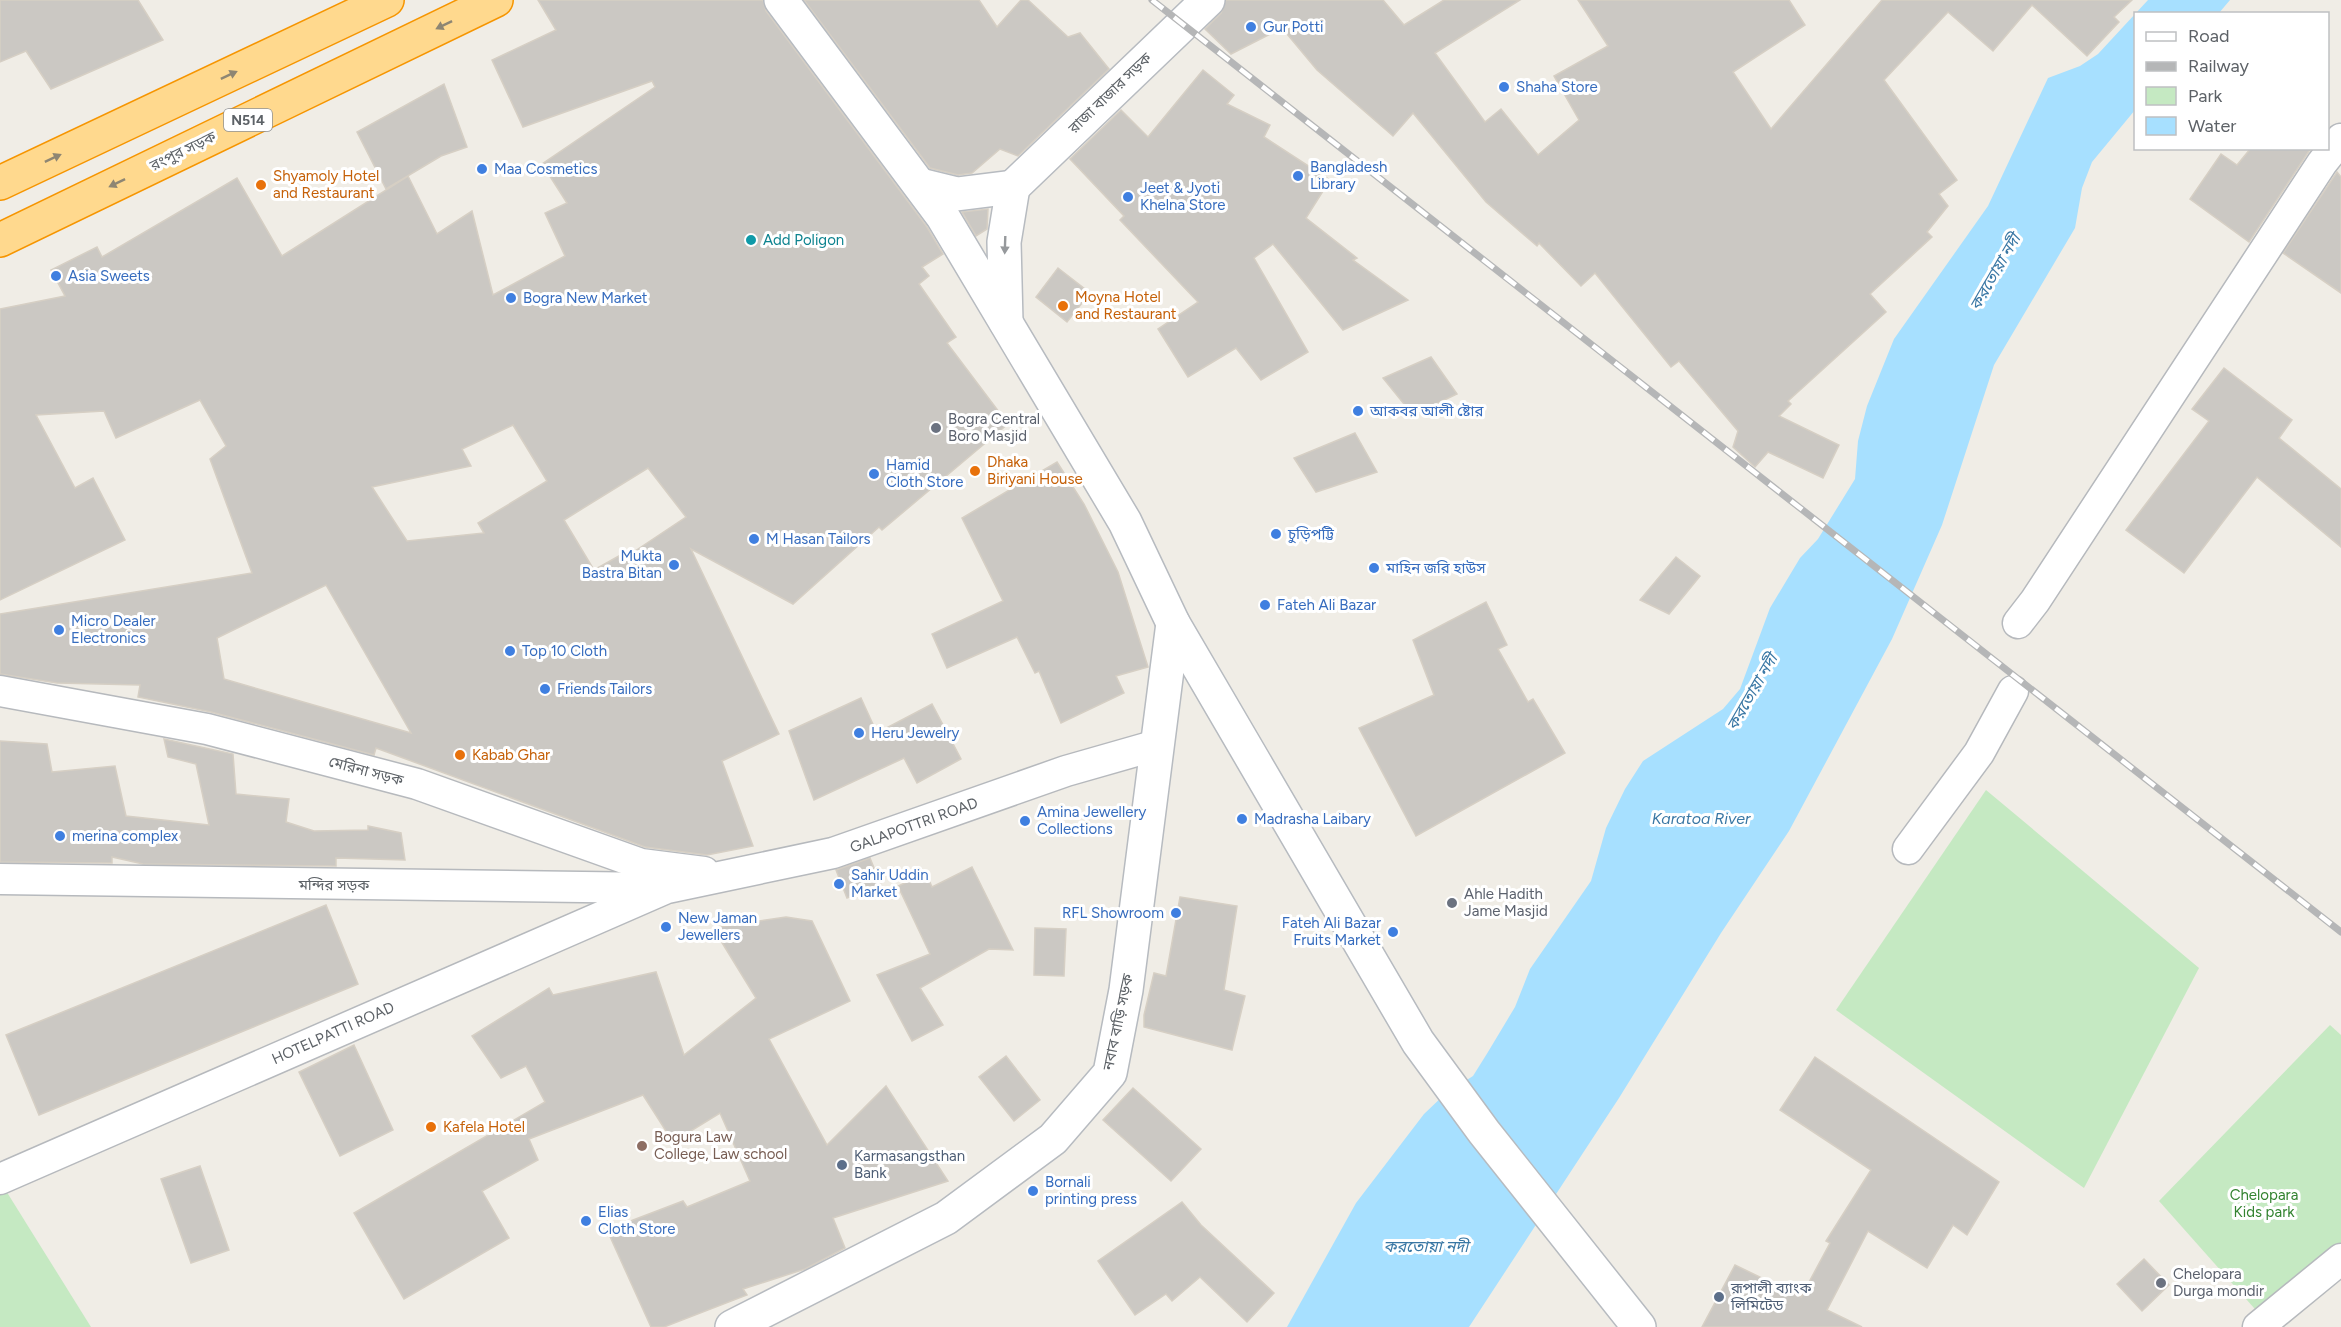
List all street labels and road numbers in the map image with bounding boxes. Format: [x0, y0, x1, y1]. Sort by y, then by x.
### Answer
street label: রাজা বাজার সড়ক [1064, 48, 1156, 138]
road number: N514 [224, 109, 272, 131]
street label: রংপুর সড়ক [146, 127, 220, 175]
street label: মেরিনা সড়ক [327, 752, 406, 790]
street label: GALAPOTTRI ROAD [848, 793, 980, 857]
street label: মন্দির সড়ক [298, 876, 370, 894]
street label: নবাব বাড়ি সড়ক [1099, 971, 1137, 1073]
street label: HOTELPATTI ROAD [269, 998, 397, 1068]

